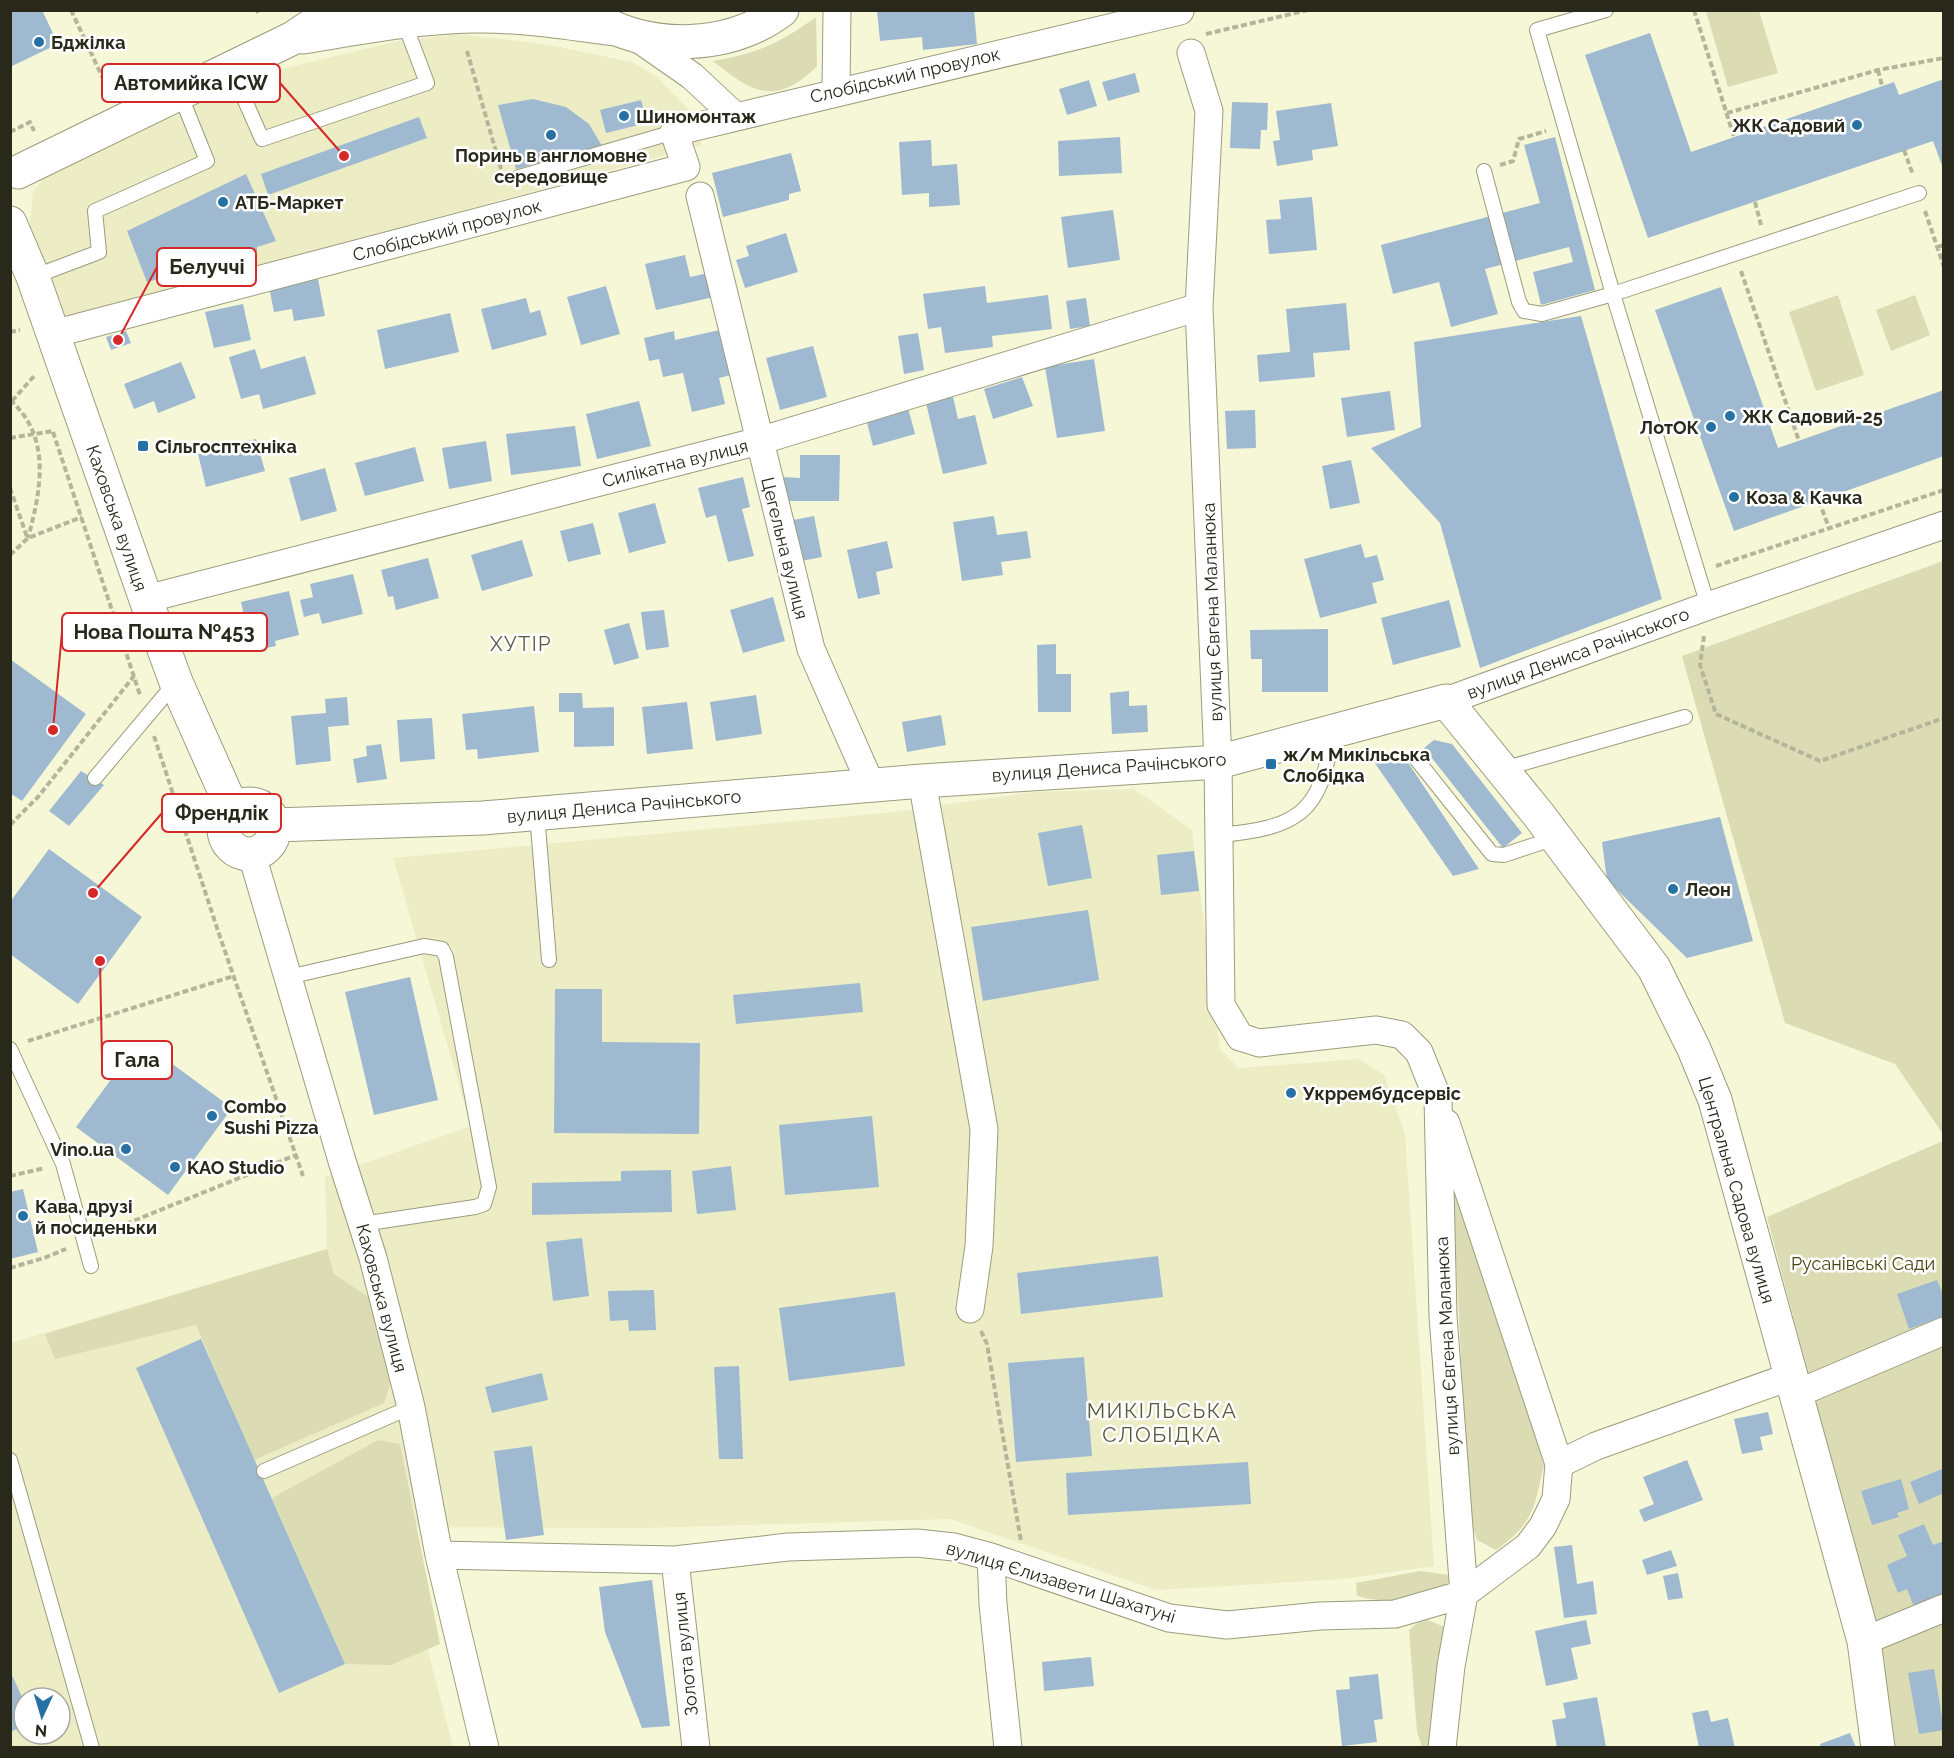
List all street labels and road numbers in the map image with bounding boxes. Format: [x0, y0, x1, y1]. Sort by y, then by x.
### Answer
street label: Слобідський провулок [808, 43, 1002, 107]
street label: Слобідський провулок [350, 195, 544, 265]
street label: Силікатна вулиця [600, 435, 750, 491]
street label: Каховська вулиця [82, 442, 152, 594]
street label: Цегельна вулиця [757, 475, 813, 621]
street label: вулиця Євгена Маланюка [1198, 502, 1226, 722]
street label: вулиця Дениса Рачінського [1464, 603, 1692, 703]
street label: вулиця Дениса Рачінського [991, 748, 1227, 786]
street label: вулиця Дениса Рачінського [506, 785, 742, 827]
street label: Центральна Садова вулиця [1695, 1074, 1779, 1306]
street label: Каховська вулиця [352, 1221, 412, 1375]
street label: вулиця Євгена Маланюка [1431, 1236, 1463, 1456]
street label: вулиця Єлизавети Шахатуні [944, 1537, 1178, 1627]
street label: Золота вулиця [668, 1591, 702, 1717]

